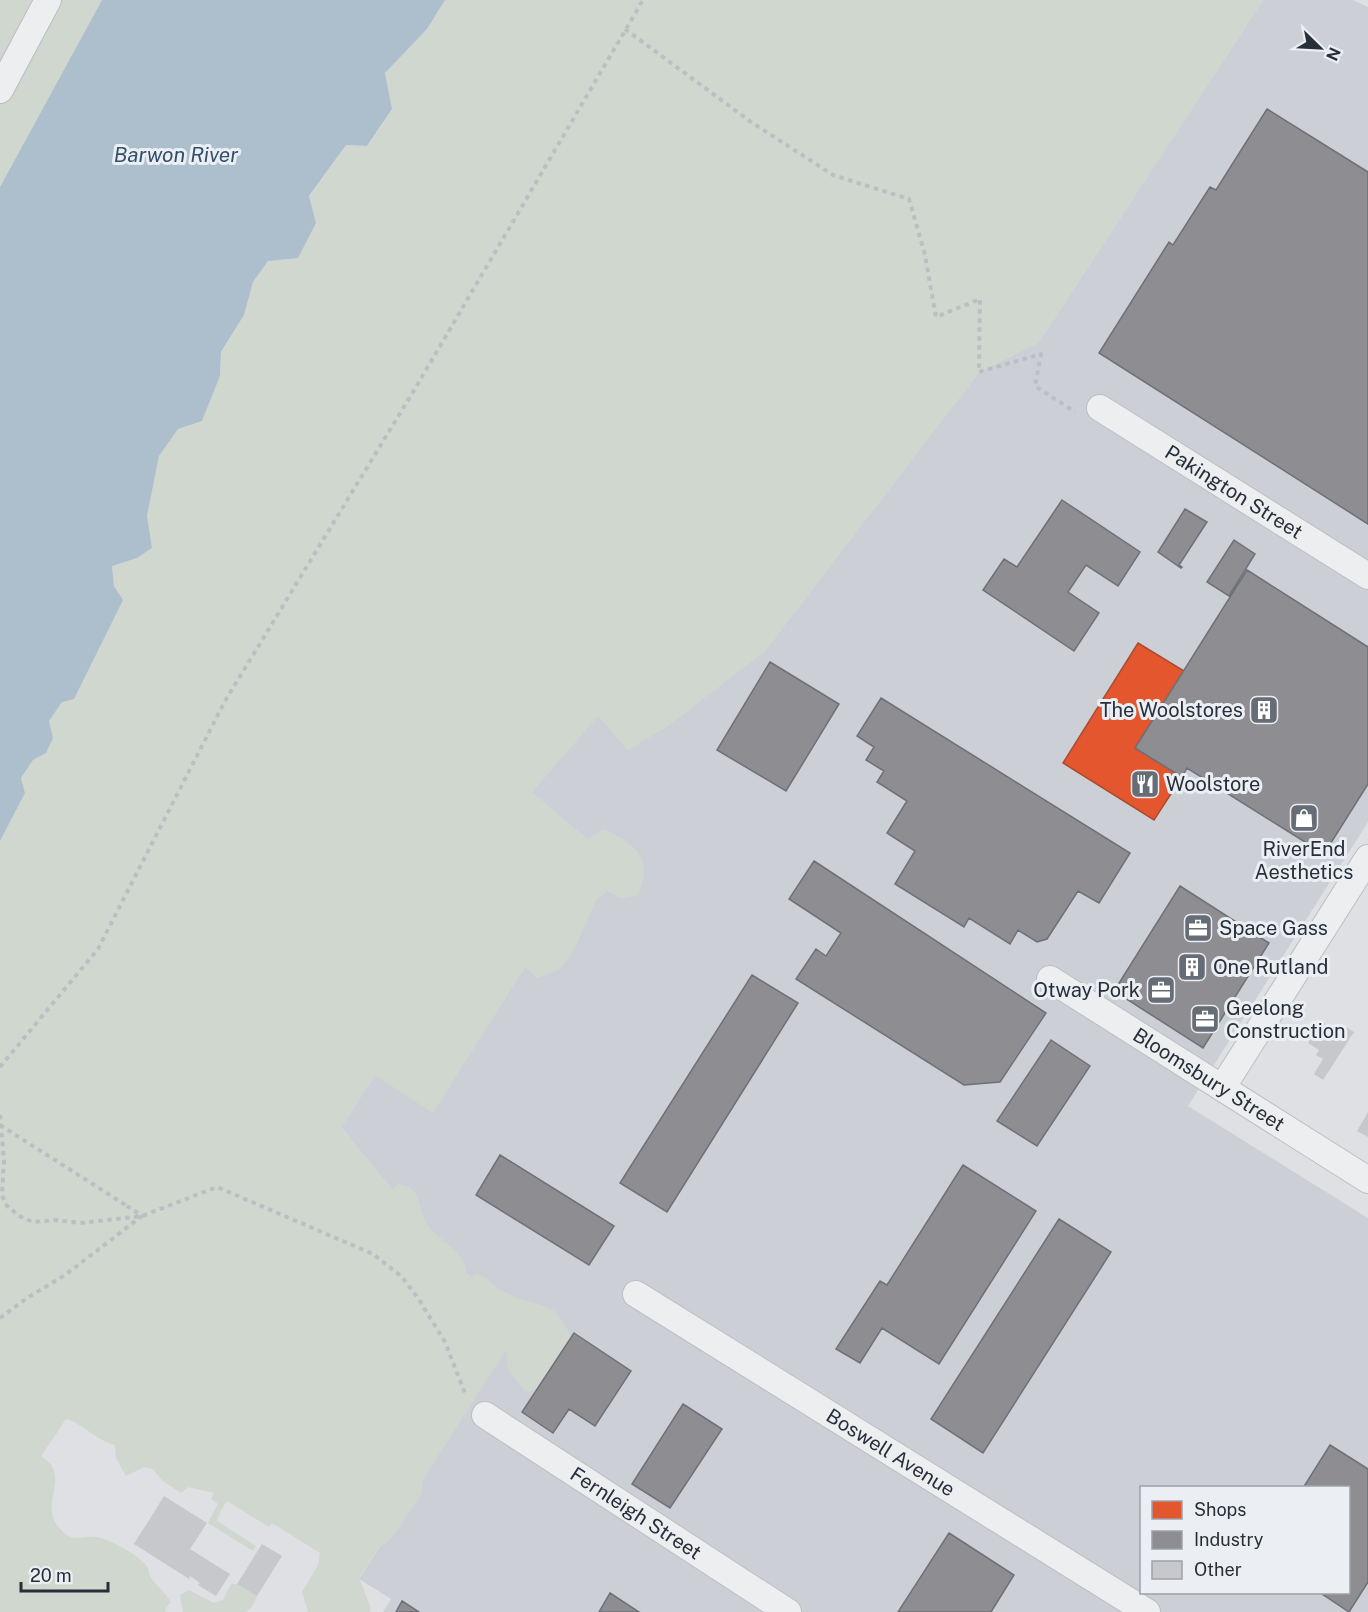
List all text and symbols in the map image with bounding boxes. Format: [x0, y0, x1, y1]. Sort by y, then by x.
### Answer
north arrow [1290, 18, 1350, 78]
text: N [1322, 44, 1344, 63]
water label: Barwon River [114, 142, 239, 167]
street label: Pakington Street [1161, 440, 1307, 544]
building icon: The Woolstores [1248, 694, 1280, 726]
place label: The Woolstores [1100, 698, 1243, 722]
restaurant icon: Woolstore [1129, 768, 1161, 800]
place label: Woolstore [1166, 772, 1260, 796]
shop icon: RiverEnd Aesthetics [1288, 802, 1320, 834]
place label: RiverEnd Aesthetics [1255, 837, 1353, 884]
office icon: Space Gass [1182, 912, 1214, 944]
place label: Space Gass [1219, 916, 1328, 940]
building icon: One Rutland [1176, 951, 1208, 983]
place label: One Rutland [1213, 955, 1328, 979]
office icon: Otway Pork [1145, 974, 1177, 1006]
place label: Otway Pork [1033, 978, 1140, 1002]
place label: Geelong Construction [1226, 996, 1346, 1043]
office icon: Geelong Construction [1189, 1003, 1221, 1035]
street label: Bloomsbury Street [1129, 1023, 1289, 1136]
street label: Boswell Avenue [822, 1403, 959, 1502]
street label: Fernleigh Street [566, 1462, 706, 1564]
legend [1140, 1486, 1350, 1594]
text: Shops [1194, 1499, 1246, 1520]
text: Industry [1194, 1529, 1264, 1550]
scale bar [21, 1555, 108, 1593]
text: Other [1194, 1559, 1242, 1580]
text: 20 m [30, 1565, 72, 1586]

